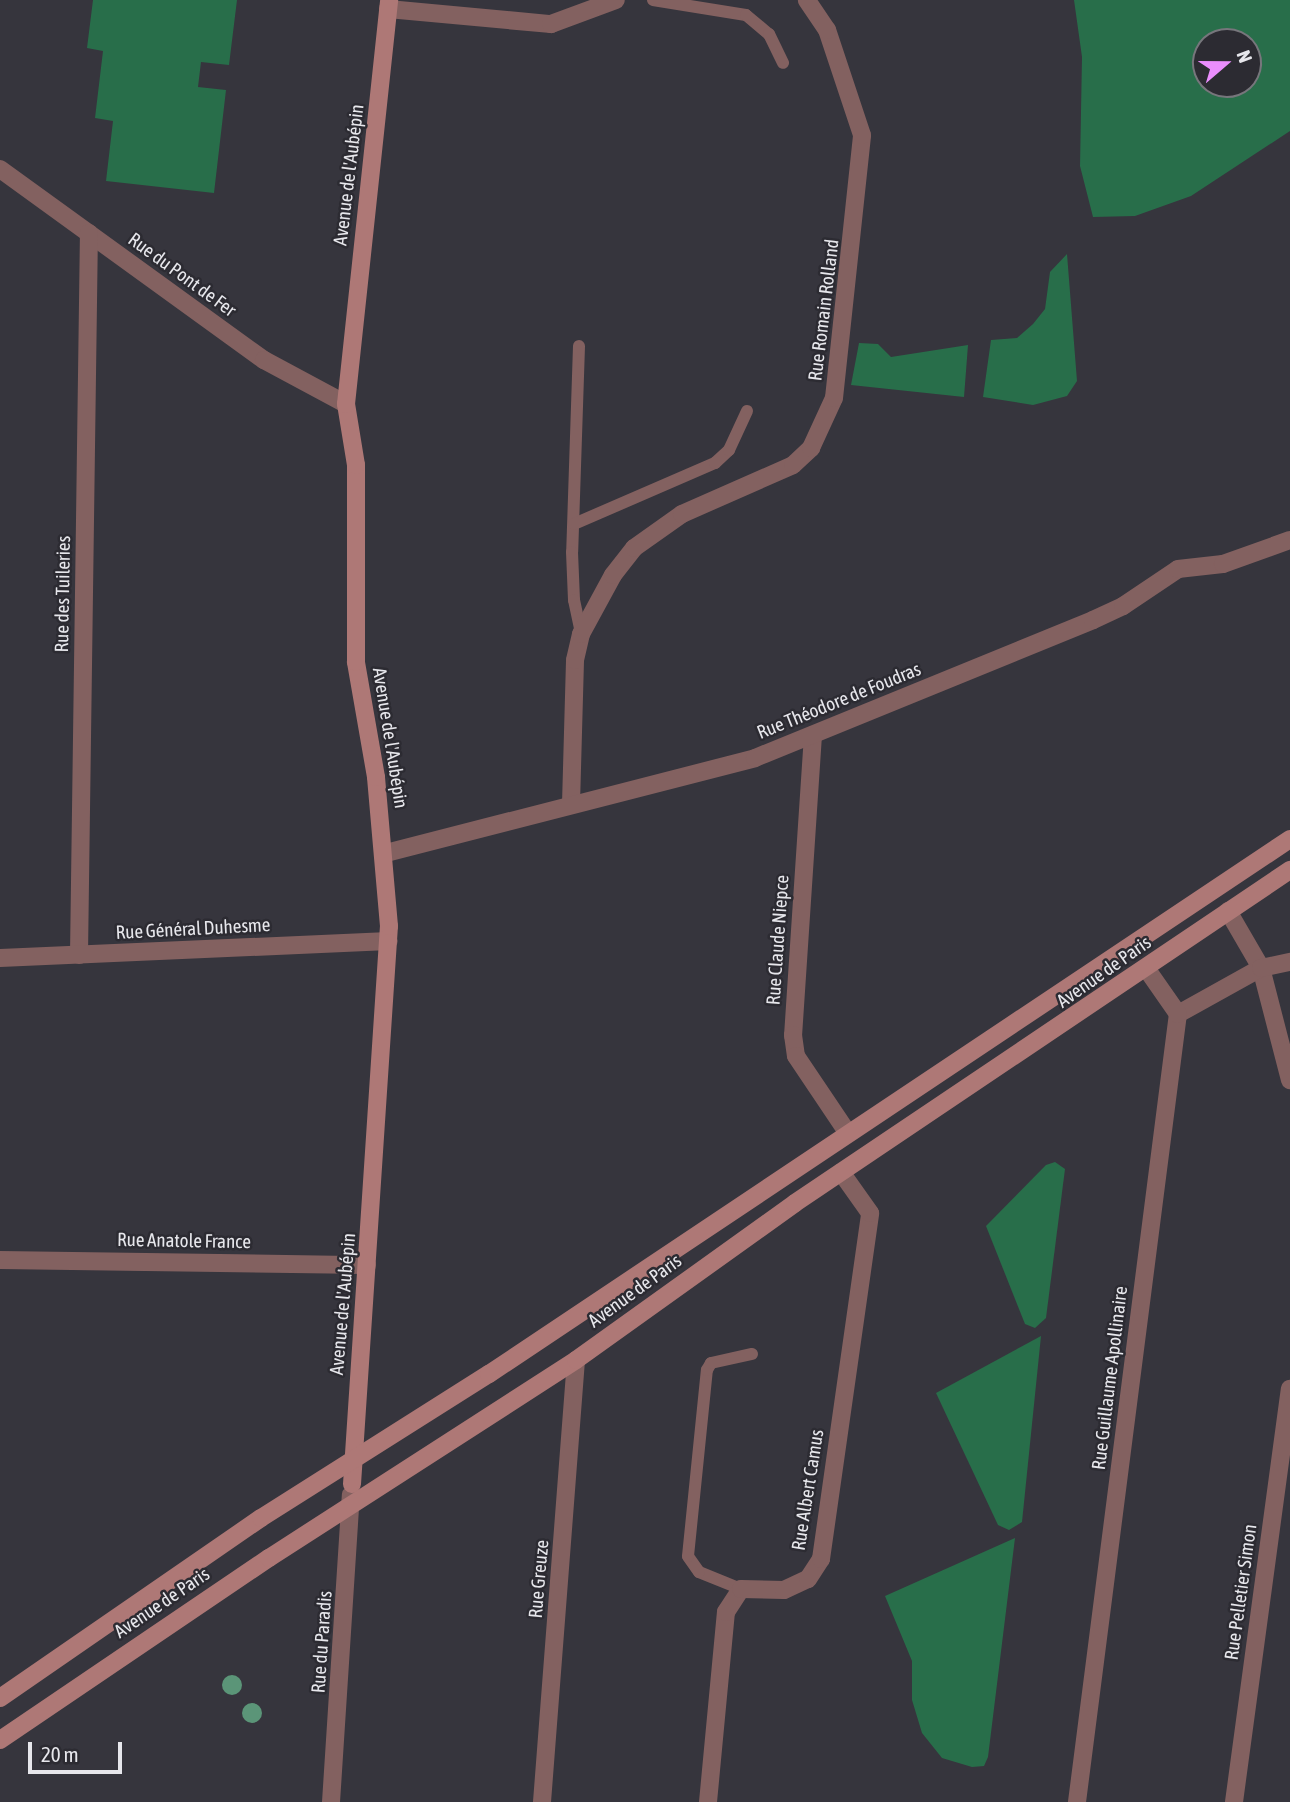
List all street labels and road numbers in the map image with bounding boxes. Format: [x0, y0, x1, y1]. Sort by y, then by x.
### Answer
street label: Avenue de l'Aubépin [329, 103, 369, 247]
street label: Rue du Pont de Fer [124, 228, 240, 322]
street label: Rue Romain Rolland [804, 238, 844, 382]
street label: Rue des Tuileries [51, 536, 75, 652]
street label: Rue Théodore de Foudras [754, 658, 924, 744]
street label: Avenue de l'Aubépin [368, 666, 412, 810]
street label: Rue Claude Niepce [762, 874, 794, 1006]
street label: Rue Général Duhesme [115, 914, 271, 944]
street label: Avenue de Paris [1052, 931, 1156, 1013]
street label: Rue Anatole France [117, 1228, 251, 1254]
street label: Avenue de l'Aubépin [325, 1232, 361, 1376]
street label: Avenue de Paris [584, 1249, 686, 1333]
street label: Rue Guillaume Apollinaire [1087, 1285, 1133, 1471]
street label: Rue Albert Camus [787, 1428, 829, 1552]
street label: Rue Pelletier Simon [1220, 1523, 1262, 1661]
street label: Rue Greuze [524, 1539, 554, 1619]
street label: Avenue de Paris [110, 1563, 214, 1643]
street label: Rue du Paradis [307, 1590, 337, 1694]

